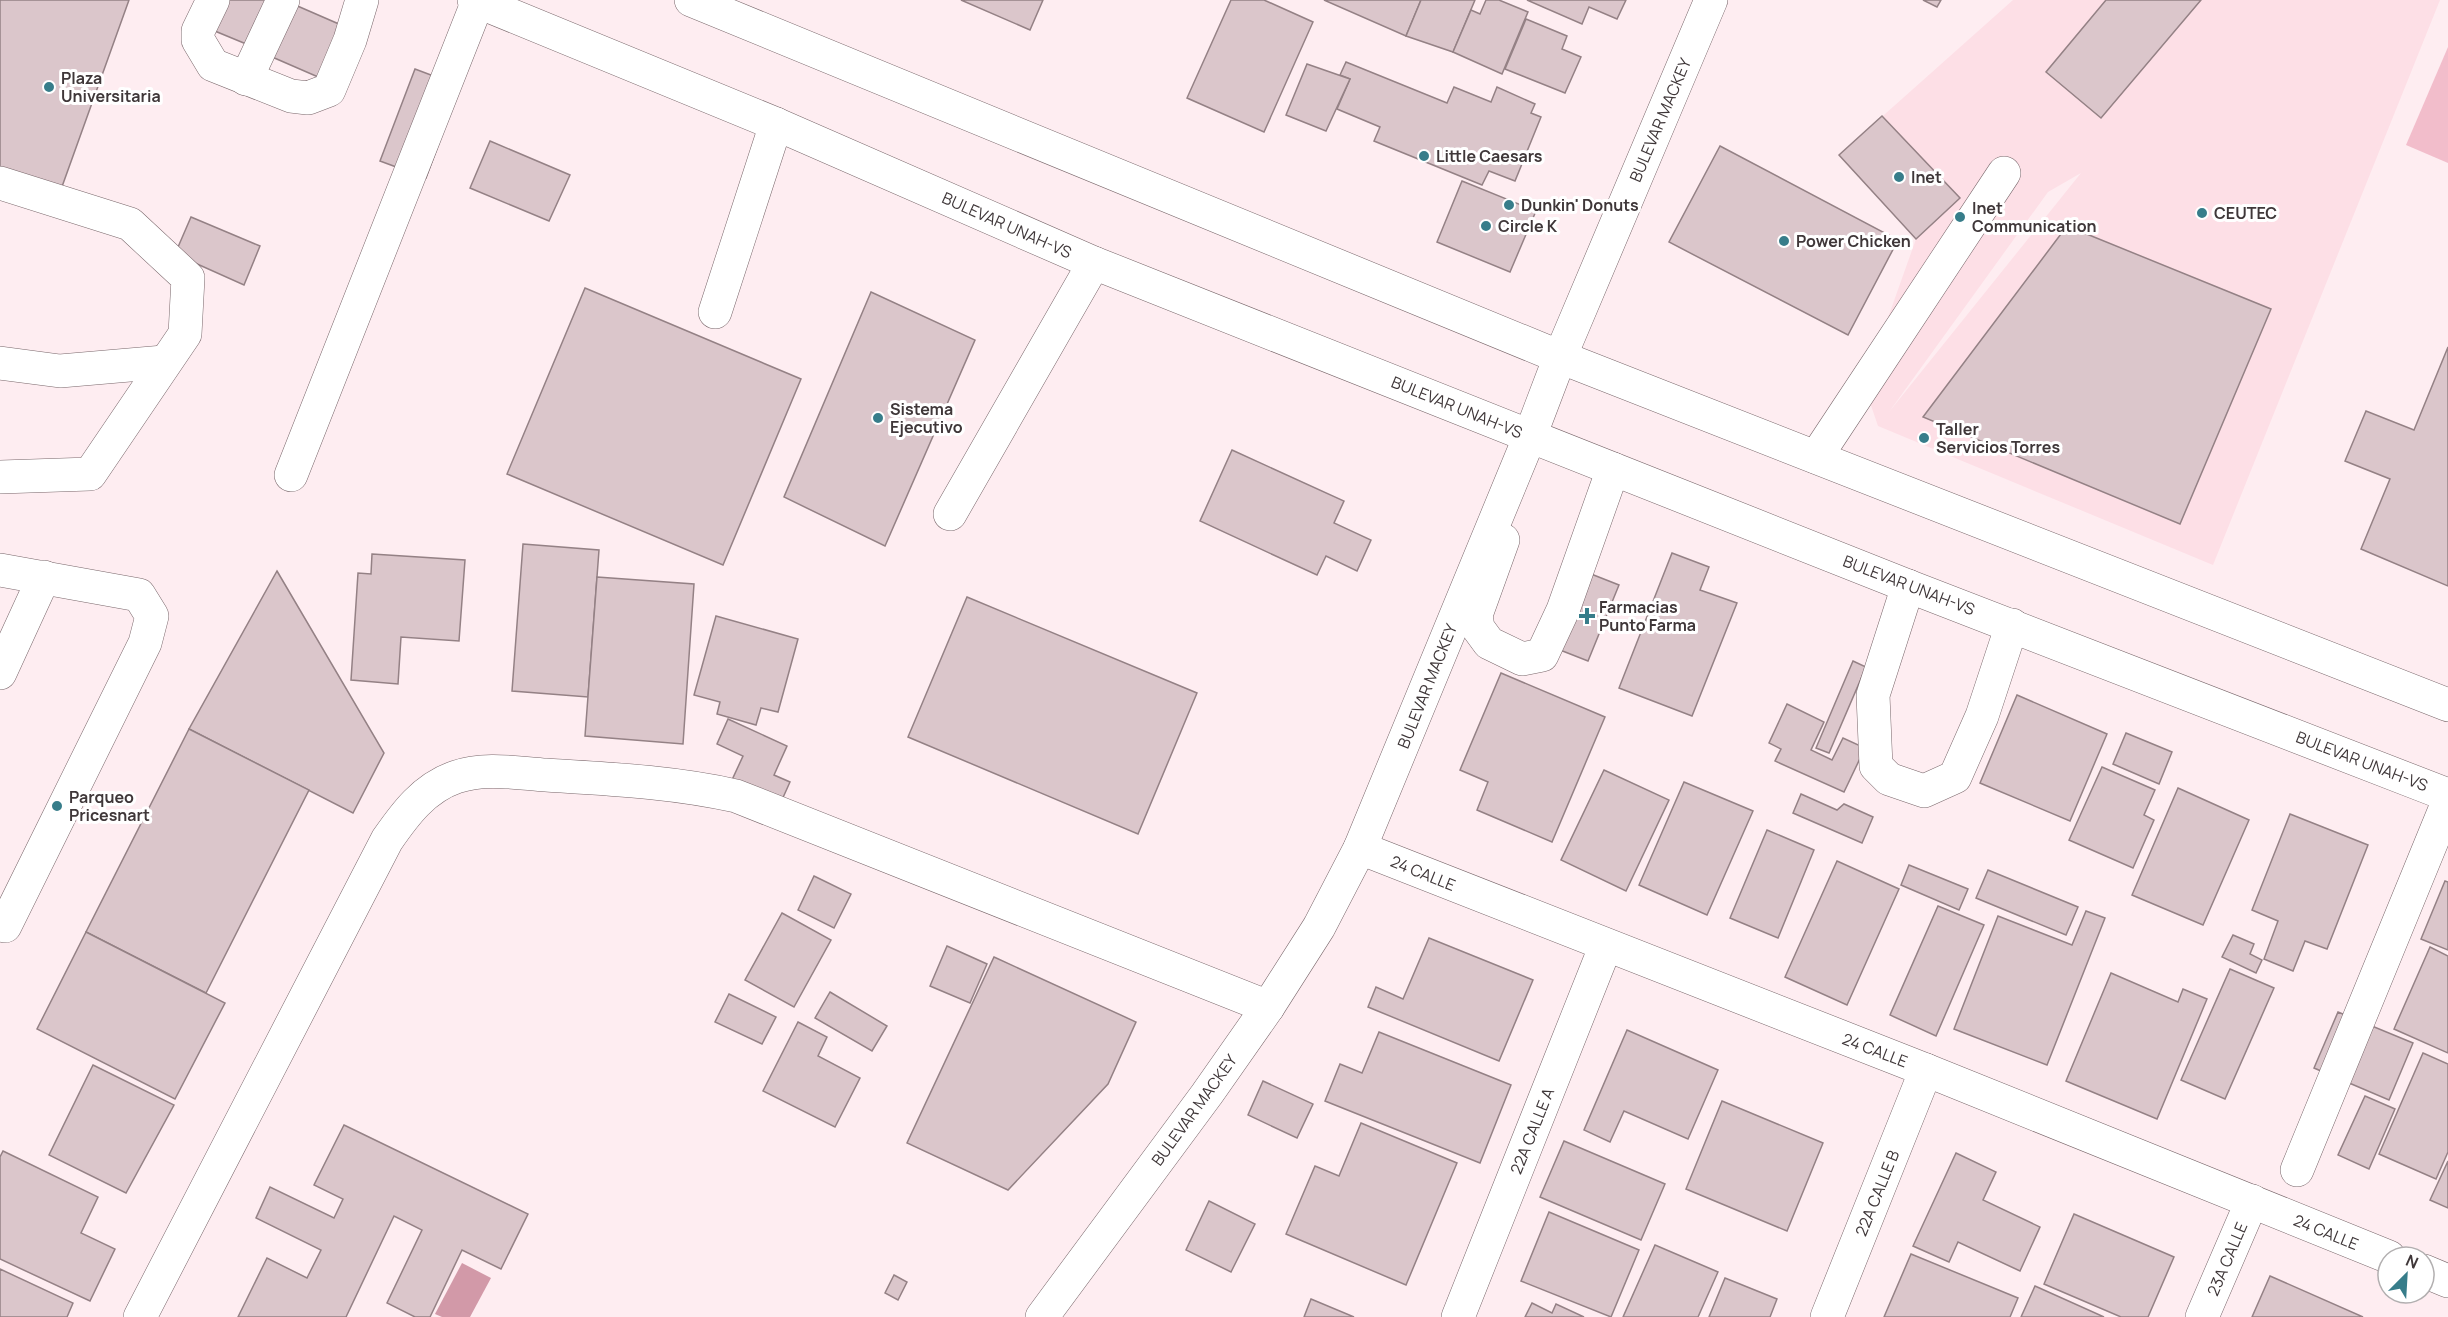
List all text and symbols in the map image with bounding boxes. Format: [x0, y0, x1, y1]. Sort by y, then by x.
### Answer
street label: BULEVAR MACKEY [1624, 55, 1696, 185]
place label: Plaza Universitaria [61, 67, 161, 107]
marker: Plaza Universitaria [42, 80, 56, 94]
place label: Little Caesars [1436, 145, 1543, 167]
marker: Little Caesars [1417, 149, 1431, 163]
place label: Inet [1911, 166, 1942, 188]
marker: Inet [1892, 170, 1906, 184]
street label: BULEVAR UNAH-VS [939, 187, 1075, 263]
place label: Dunkin' Donuts [1521, 194, 1639, 216]
place label: Inet Communication [1972, 197, 2097, 237]
marker: Dunkin' Donuts [1502, 198, 1516, 212]
place label: CEUTEC [2214, 202, 2277, 224]
marker: CEUTEC [2195, 206, 2209, 220]
marker: Inet Communication [1953, 210, 1967, 224]
place label: Circle K [1498, 215, 1558, 237]
marker: Circle K [1479, 219, 1493, 233]
place label: Power Chicken [1796, 230, 1911, 252]
marker: Power Chicken [1777, 234, 1791, 248]
street label: BULEVAR UNAH-VS [1388, 371, 1526, 443]
place label: Sistema Ejecutivo [890, 398, 963, 438]
marker: Sistema Ejecutivo [871, 411, 885, 425]
place label: Taller Servicios Torres [1936, 418, 2060, 458]
marker: Taller Servicios Torres [1917, 431, 1931, 445]
street label: BULEVAR UNAH-VS [1840, 550, 1978, 620]
place label: Farmacias Punto Farma [1599, 596, 1696, 636]
marker: Farmacias Punto Farma [1580, 609, 1594, 623]
street label: BULEVAR MACKEY [1392, 620, 1462, 752]
street label: BULEVAR UNAH-VS [2293, 726, 2431, 796]
place label: Parqueo Pricesnart [69, 786, 150, 826]
marker: Parqueo Pricesnart [50, 799, 64, 813]
street label: 24 CALLE [1387, 850, 1459, 896]
street label: 24 CALLE [1839, 1028, 1911, 1072]
street label: BULEVAR MACKEY [1146, 1050, 1242, 1170]
street label: 22A CALLE A [1505, 1085, 1559, 1177]
street label: 22A CALLE B [1850, 1147, 1904, 1239]
street label: 24 CALLE [2290, 1209, 2362, 1255]
street label: 23A CALLE [2202, 1219, 2252, 1299]
north arrow [2376, 1245, 2436, 1305]
text: N [2402, 1249, 2422, 1274]

